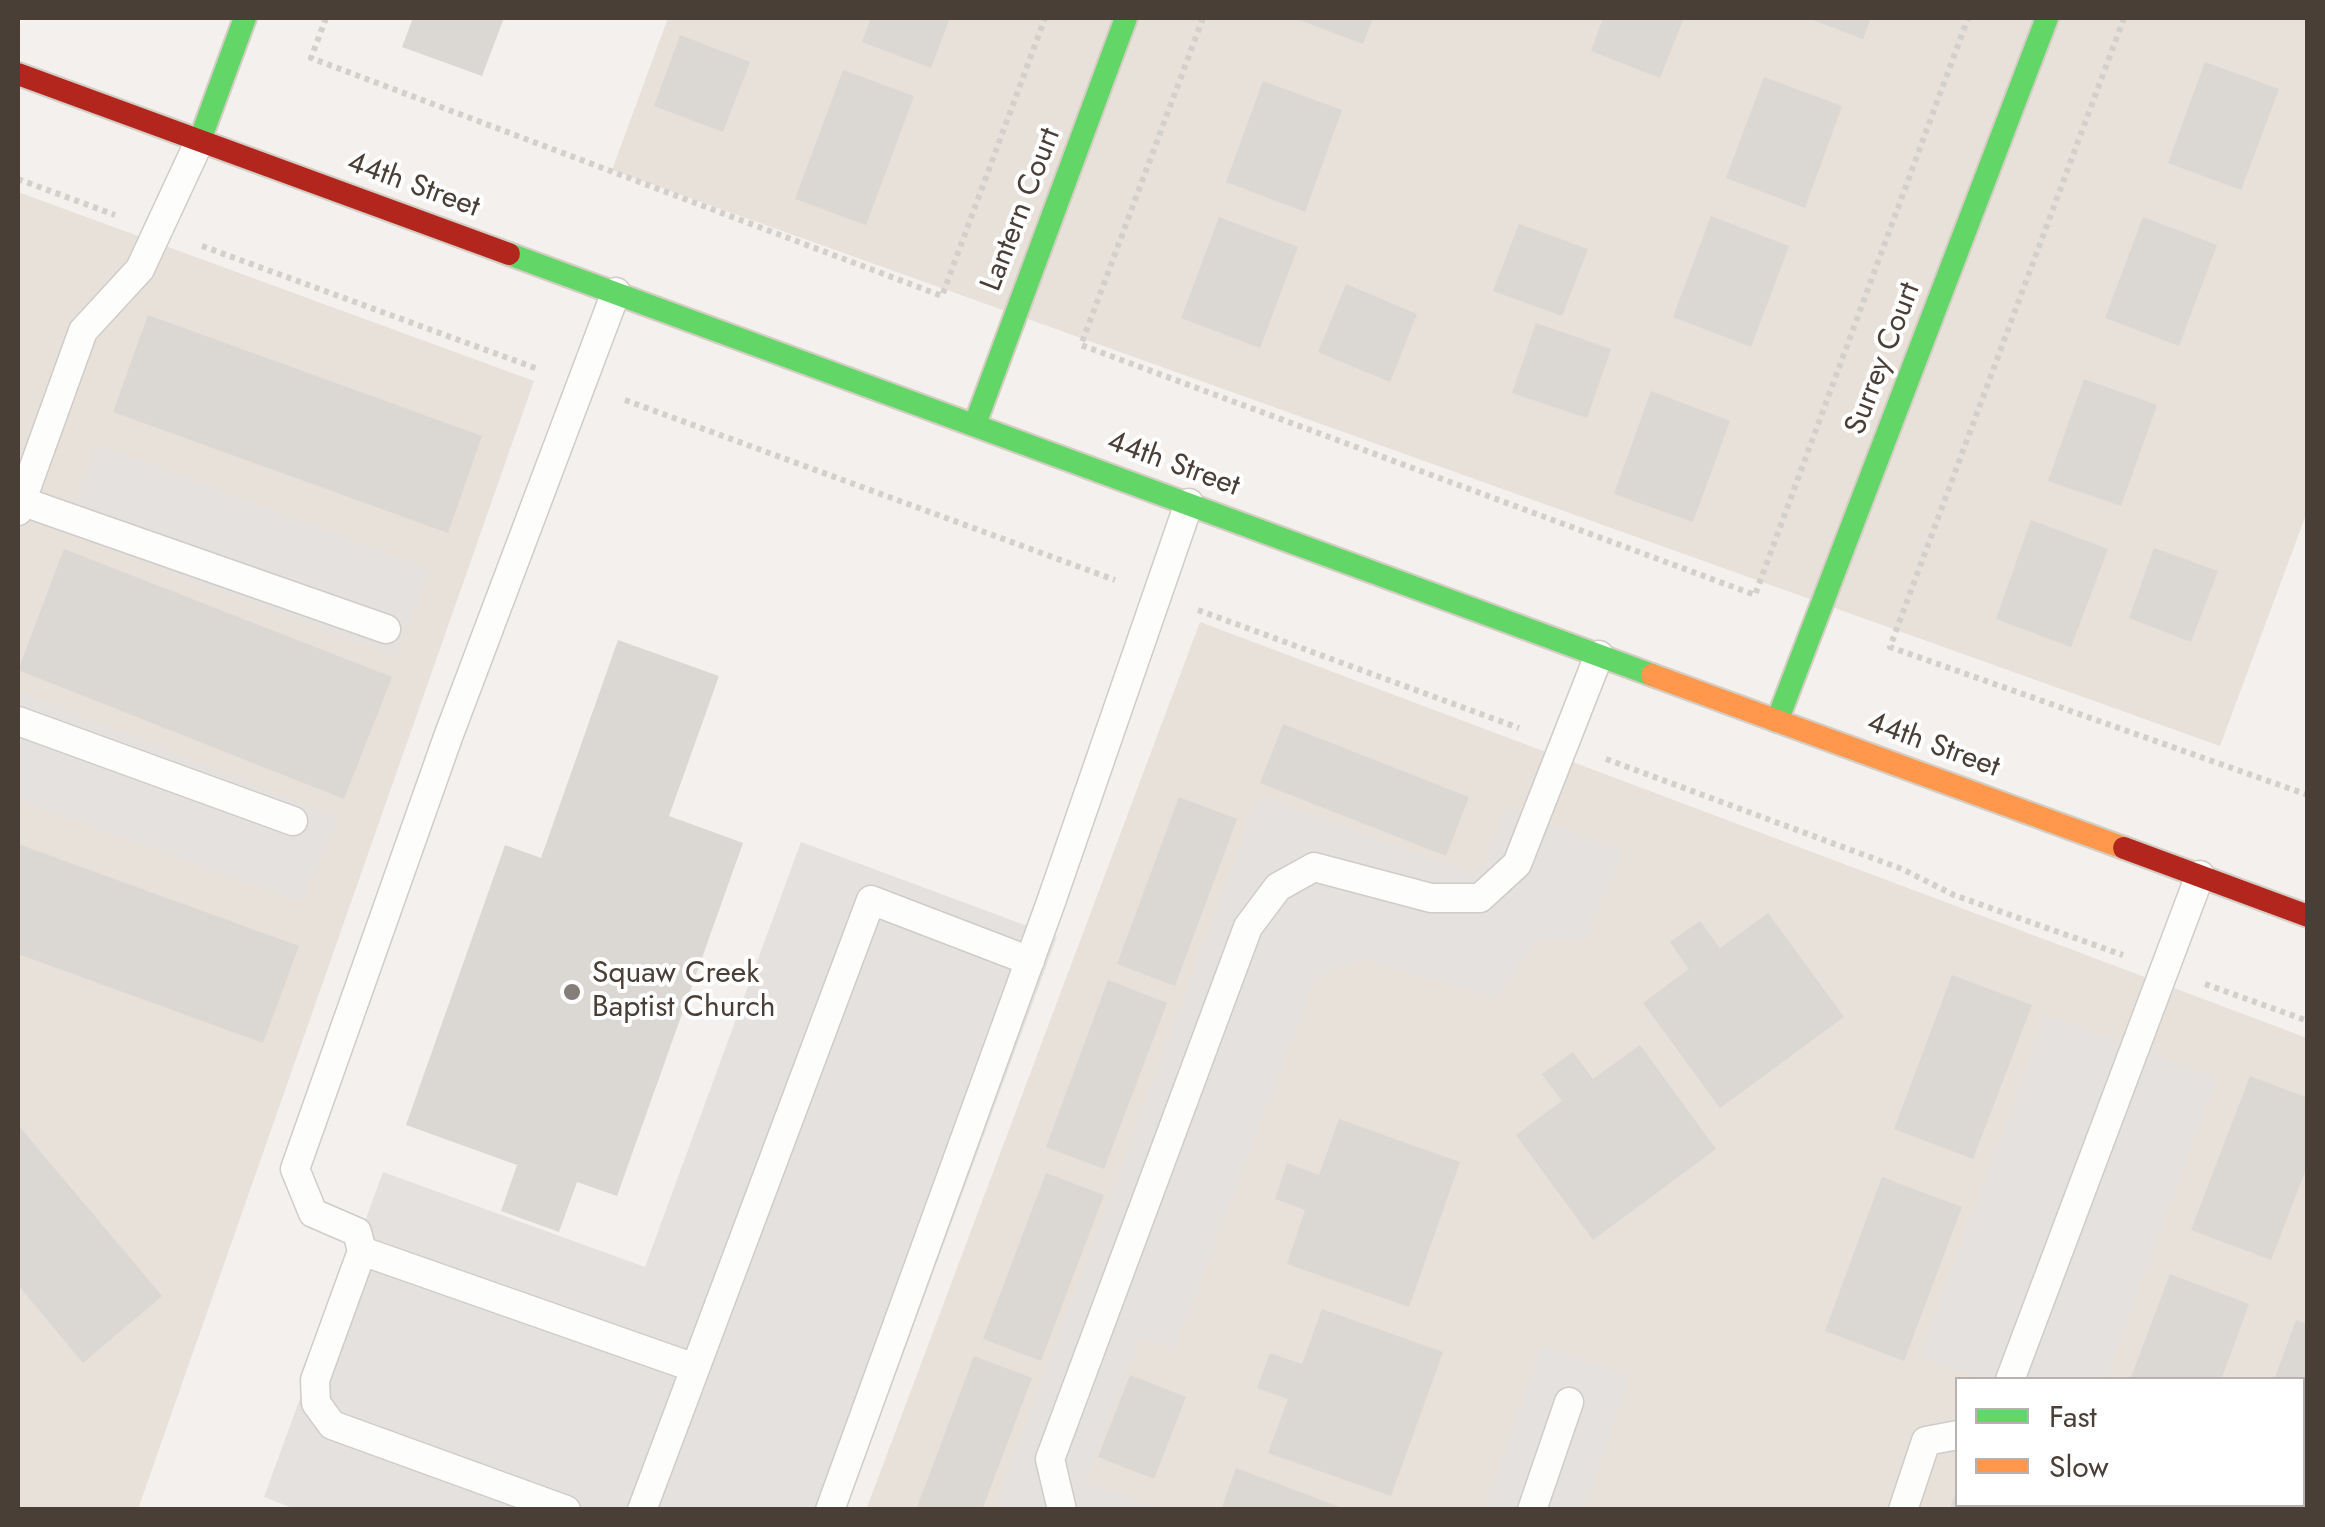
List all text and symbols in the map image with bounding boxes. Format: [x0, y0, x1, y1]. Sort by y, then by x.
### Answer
street label: Lantern Court [974, 123, 1070, 297]
street label: 44th Street [342, 145, 484, 227]
street label: Surrey Court [1839, 278, 1929, 440]
street label: 44th Street [1102, 424, 1244, 506]
street label: 44th Street [1862, 705, 2004, 787]
place label: Squaw Creek Baptist Church [592, 957, 776, 1028]
marker: Squaw Creek Baptist Church [561, 981, 583, 1003]
legend [1955, 1377, 2305, 1507]
text: Fast [2049, 1395, 2097, 1438]
text: Slow [2049, 1445, 2109, 1488]

